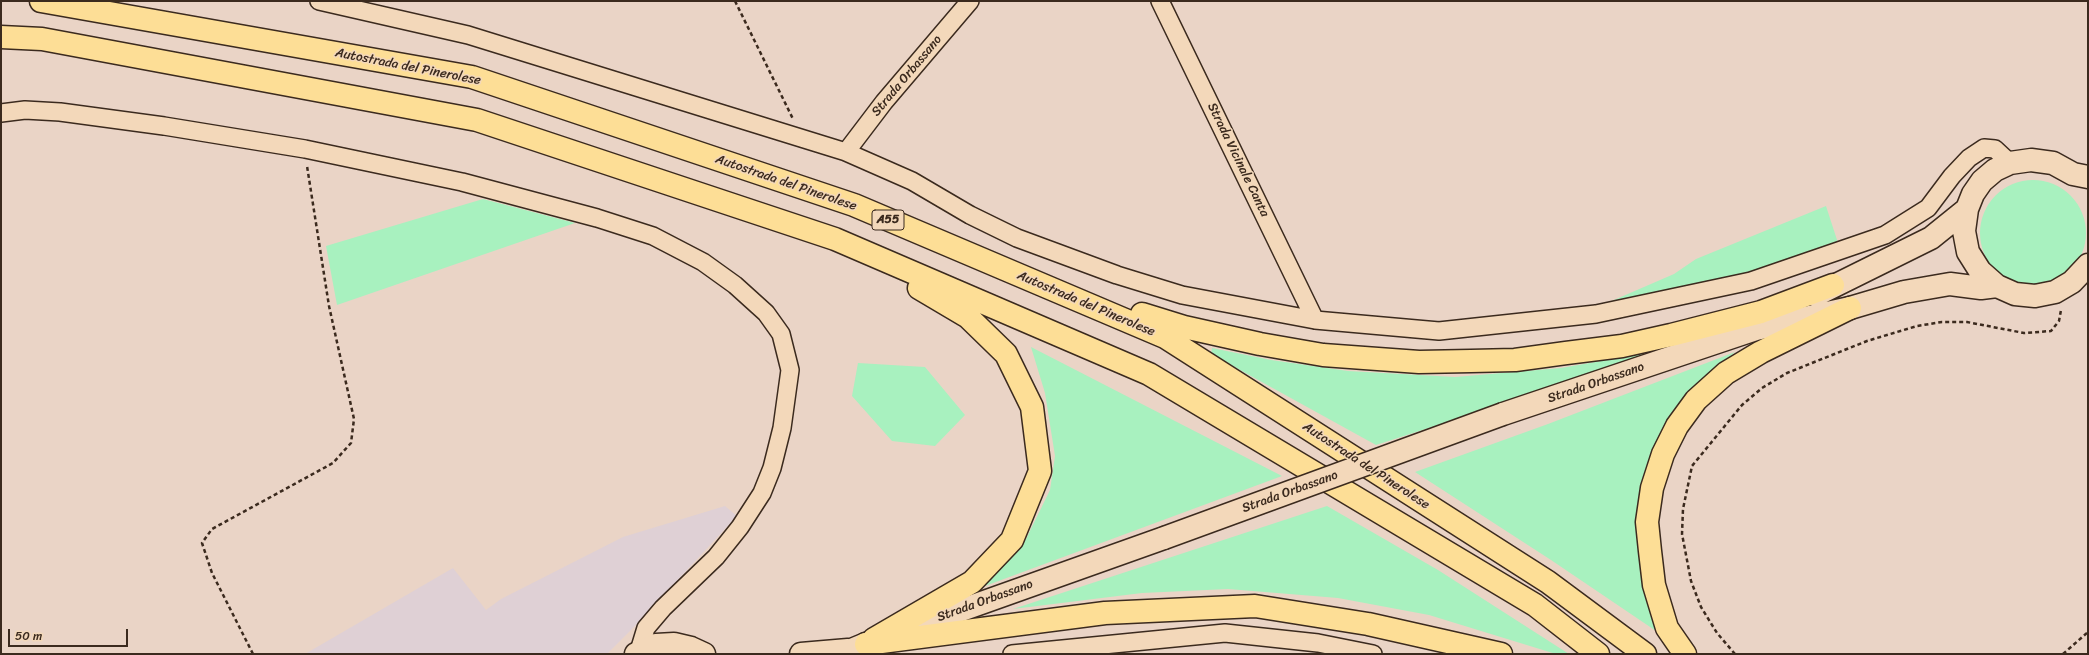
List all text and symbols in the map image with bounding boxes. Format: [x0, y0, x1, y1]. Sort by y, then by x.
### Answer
street label: Strada Orbassano [869, 32, 945, 120]
street label: Autostrada del Pinerolese [334, 45, 482, 89]
street label: Strada Vicinale Canta [1204, 100, 1272, 220]
street label: Autostrada del Pinerolese [713, 151, 859, 215]
road number: A55 [872, 210, 904, 230]
street label: Autostrada del Pinerolese [1015, 268, 1157, 340]
street label: Strada Orbassano [1546, 359, 1646, 407]
street label: Autostrada del Pinerolese [1300, 419, 1432, 513]
street label: Strada Orbassano [1240, 467, 1340, 517]
street label: Strada Orbassano [935, 576, 1035, 626]
scale bar [10, 621, 130, 647]
text: 50 m [15, 625, 42, 647]

